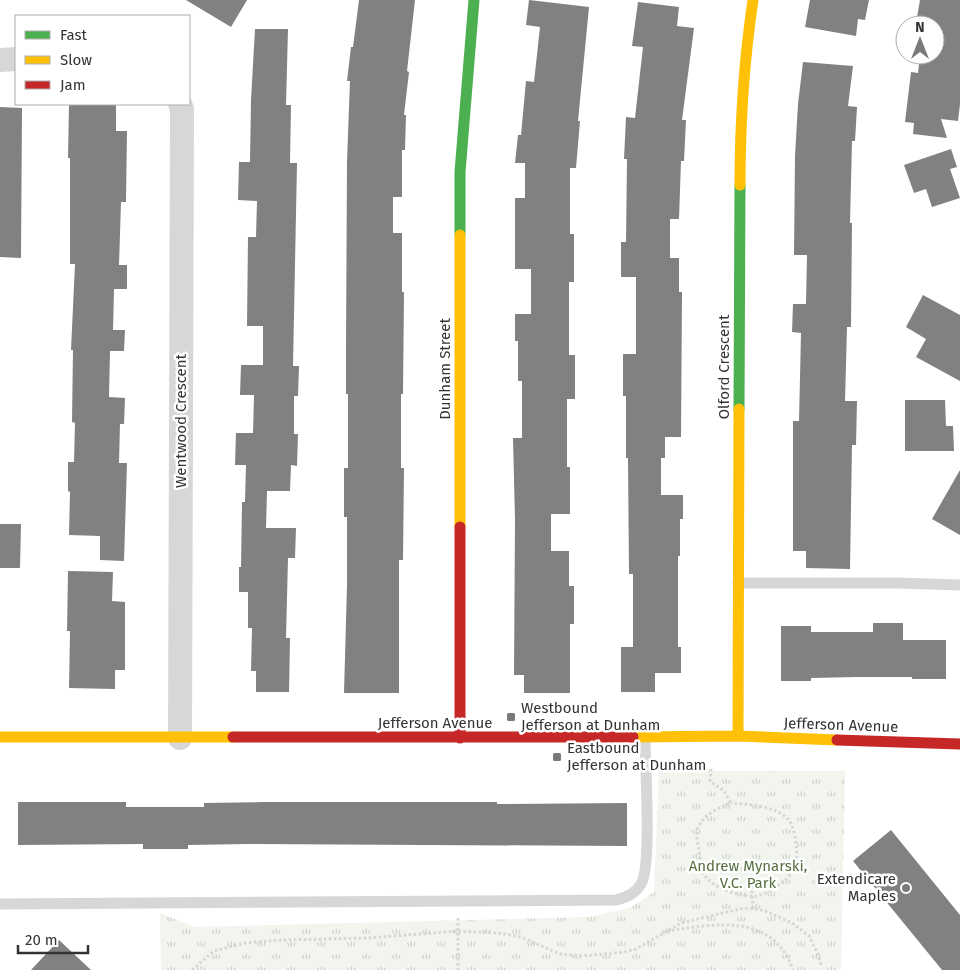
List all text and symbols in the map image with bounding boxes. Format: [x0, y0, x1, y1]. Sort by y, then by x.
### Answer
legend [15, 15, 190, 105]
north arrow [895, 15, 945, 65]
text: N [915, 19, 925, 36]
text: Fast [60, 26, 87, 44]
text: Slow [60, 51, 92, 69]
text: Jam [60, 76, 86, 94]
street label: Olford Crescent [715, 314, 733, 419]
street label: Dunham Street [436, 318, 454, 420]
street label: Wentwood Crescent [172, 354, 190, 488]
place label: Westbound Jefferson at Dunham [521, 699, 660, 734]
marker: Westbound Jefferson at Dunham [505, 711, 517, 723]
street label: Jefferson Avenue [378, 714, 492, 732]
street label: Jefferson Avenue [783, 714, 899, 736]
place label: Eastbound Jefferson at Dunham [567, 739, 706, 774]
marker: Eastbound Jefferson at Dunham [551, 751, 563, 763]
park label: Andrew Mynarski, V.C. Park [689, 857, 807, 892]
place label: Extendicare Maples [817, 870, 896, 905]
marker: Extendicare Maples [900, 882, 912, 894]
scale bar [18, 922, 88, 954]
text: 20 m [25, 931, 58, 949]

